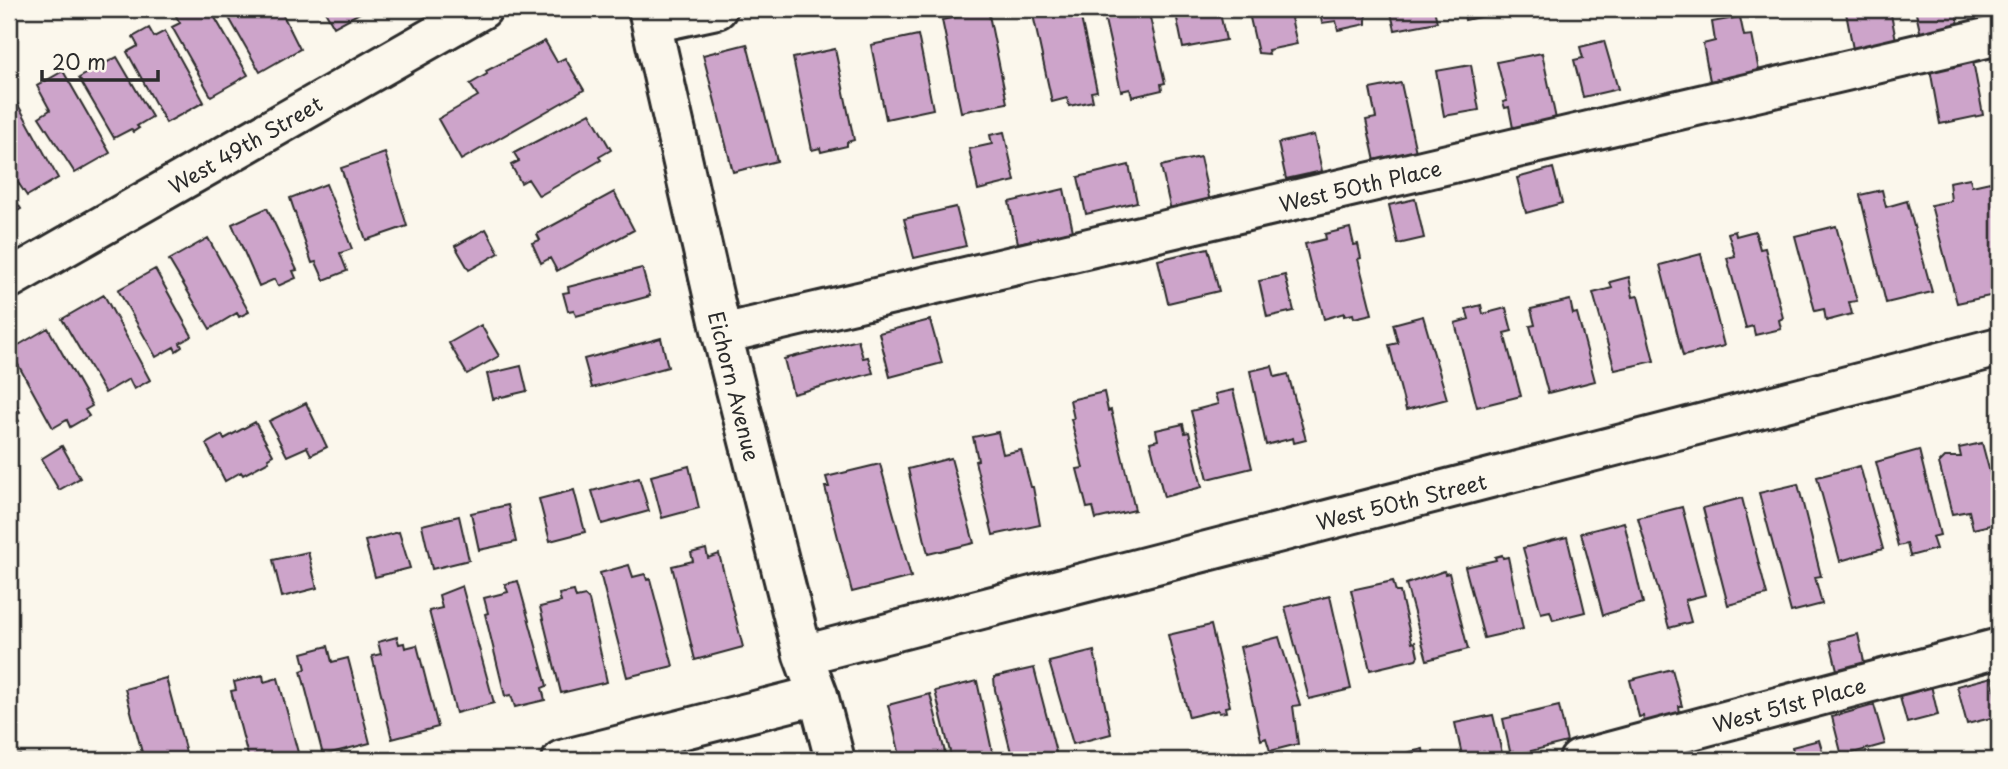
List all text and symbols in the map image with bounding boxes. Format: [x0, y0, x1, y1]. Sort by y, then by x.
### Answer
scale bar [42, 38, 158, 82]
text: 20 m [52, 45, 106, 77]
street label: West 49th Street [162, 87, 328, 201]
street label: West 50th Place [1276, 151, 1444, 219]
street label: Eichorn Avenue [701, 308, 769, 464]
street label: West 50th Street [1312, 464, 1490, 538]
street label: West 51st Place [1709, 668, 1869, 740]

